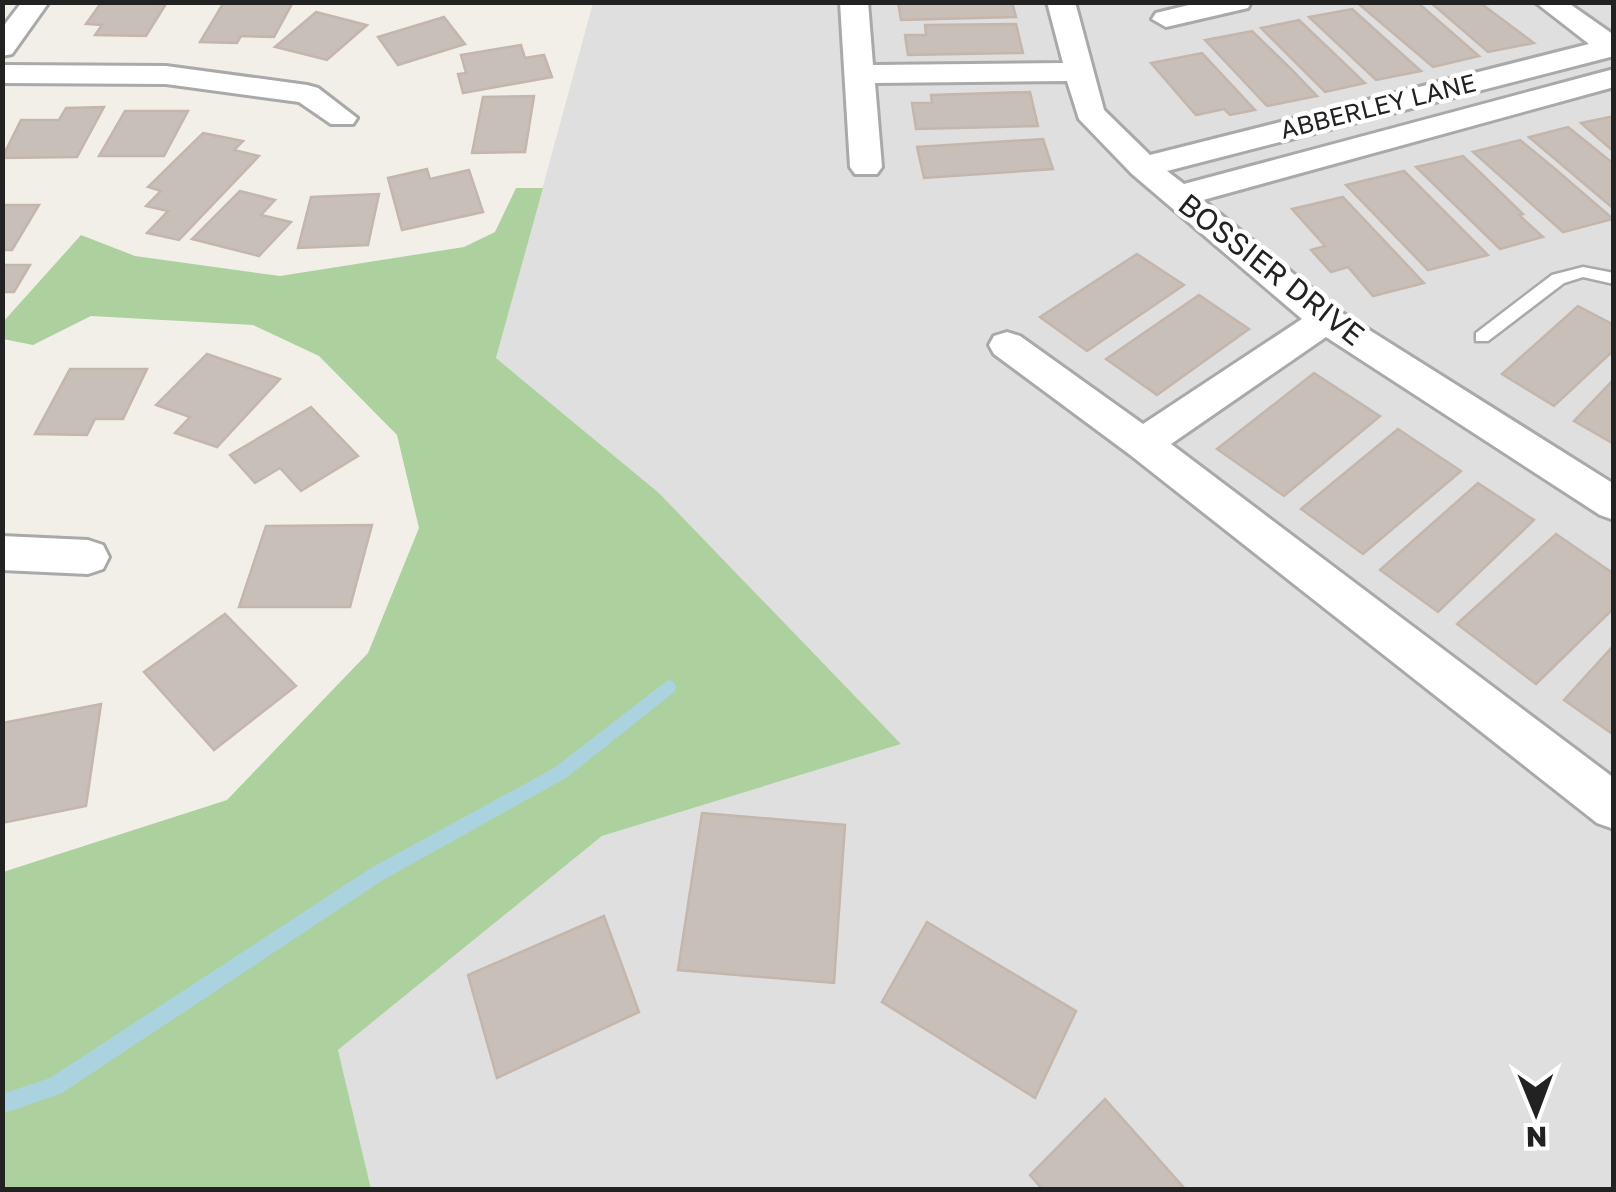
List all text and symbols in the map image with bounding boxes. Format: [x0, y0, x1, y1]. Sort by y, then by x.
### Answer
street label: ABBERLEY LANE [1277, 66, 1479, 145]
street label: BOSSIER DRIVE [1172, 186, 1372, 353]
north arrow [1486, 1062, 1586, 1162]
text: N [1526, 1121, 1547, 1154]

